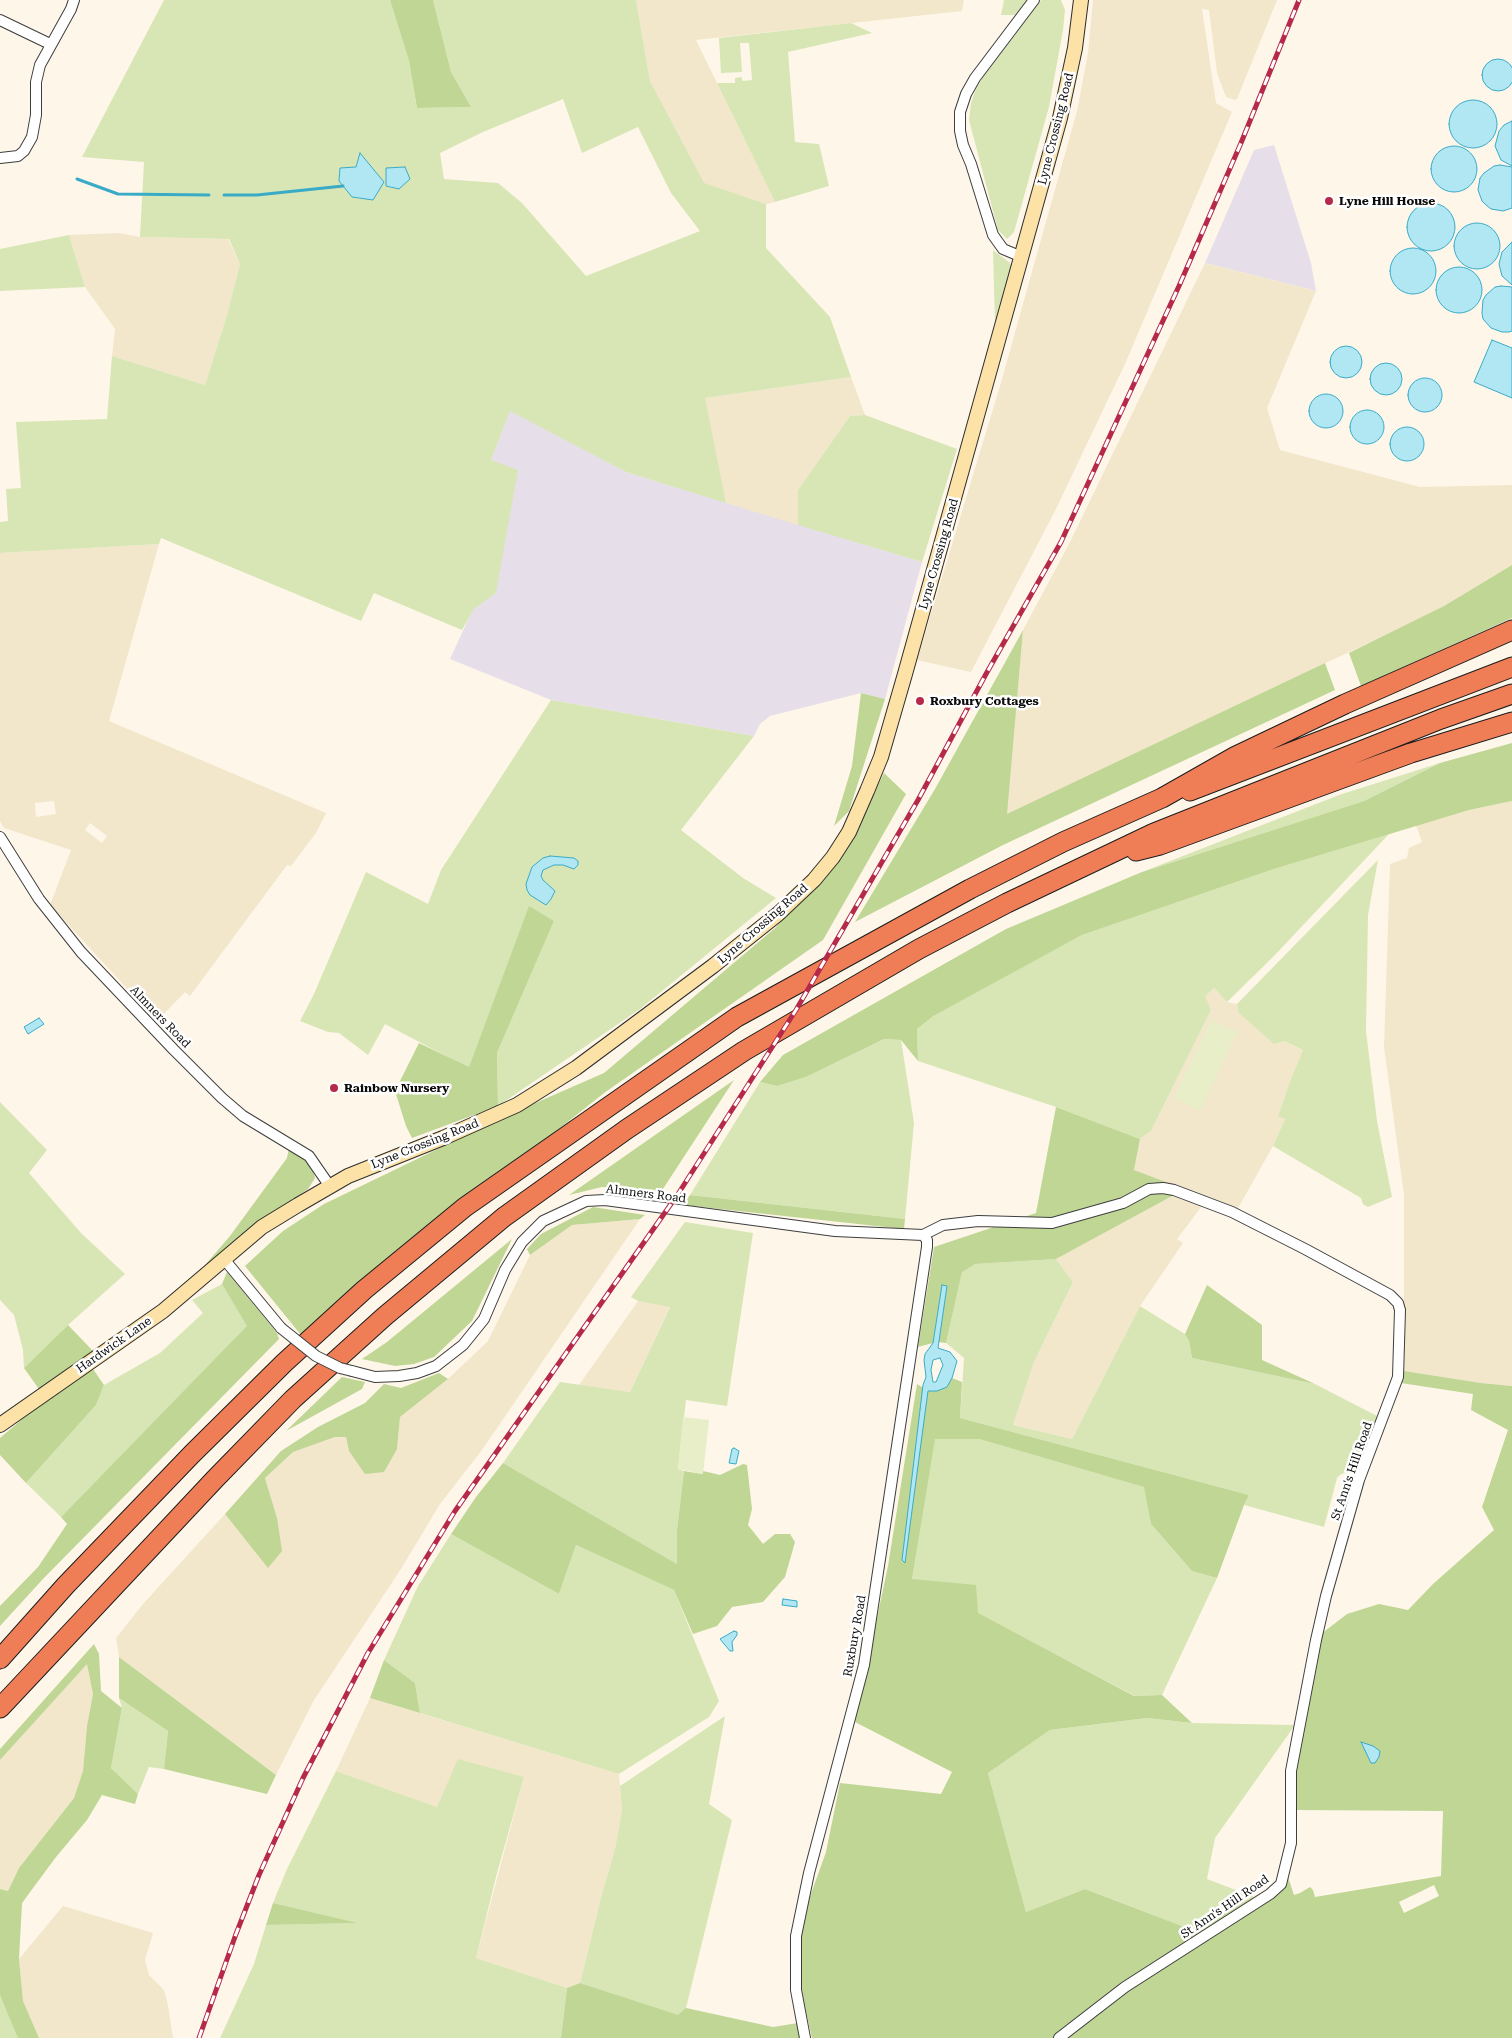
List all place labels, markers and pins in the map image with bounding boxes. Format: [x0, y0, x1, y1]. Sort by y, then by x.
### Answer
place label: Lyne Hill House [1339, 194, 1435, 208]
marker: Lyne Hill House [1323, 195, 1335, 207]
place label: Roxbury Cottages [930, 694, 1039, 708]
marker: Roxbury Cottages [914, 695, 926, 707]
place label: Rainbow Nursery [344, 1081, 449, 1095]
marker: Rainbow Nursery [328, 1082, 340, 1094]

